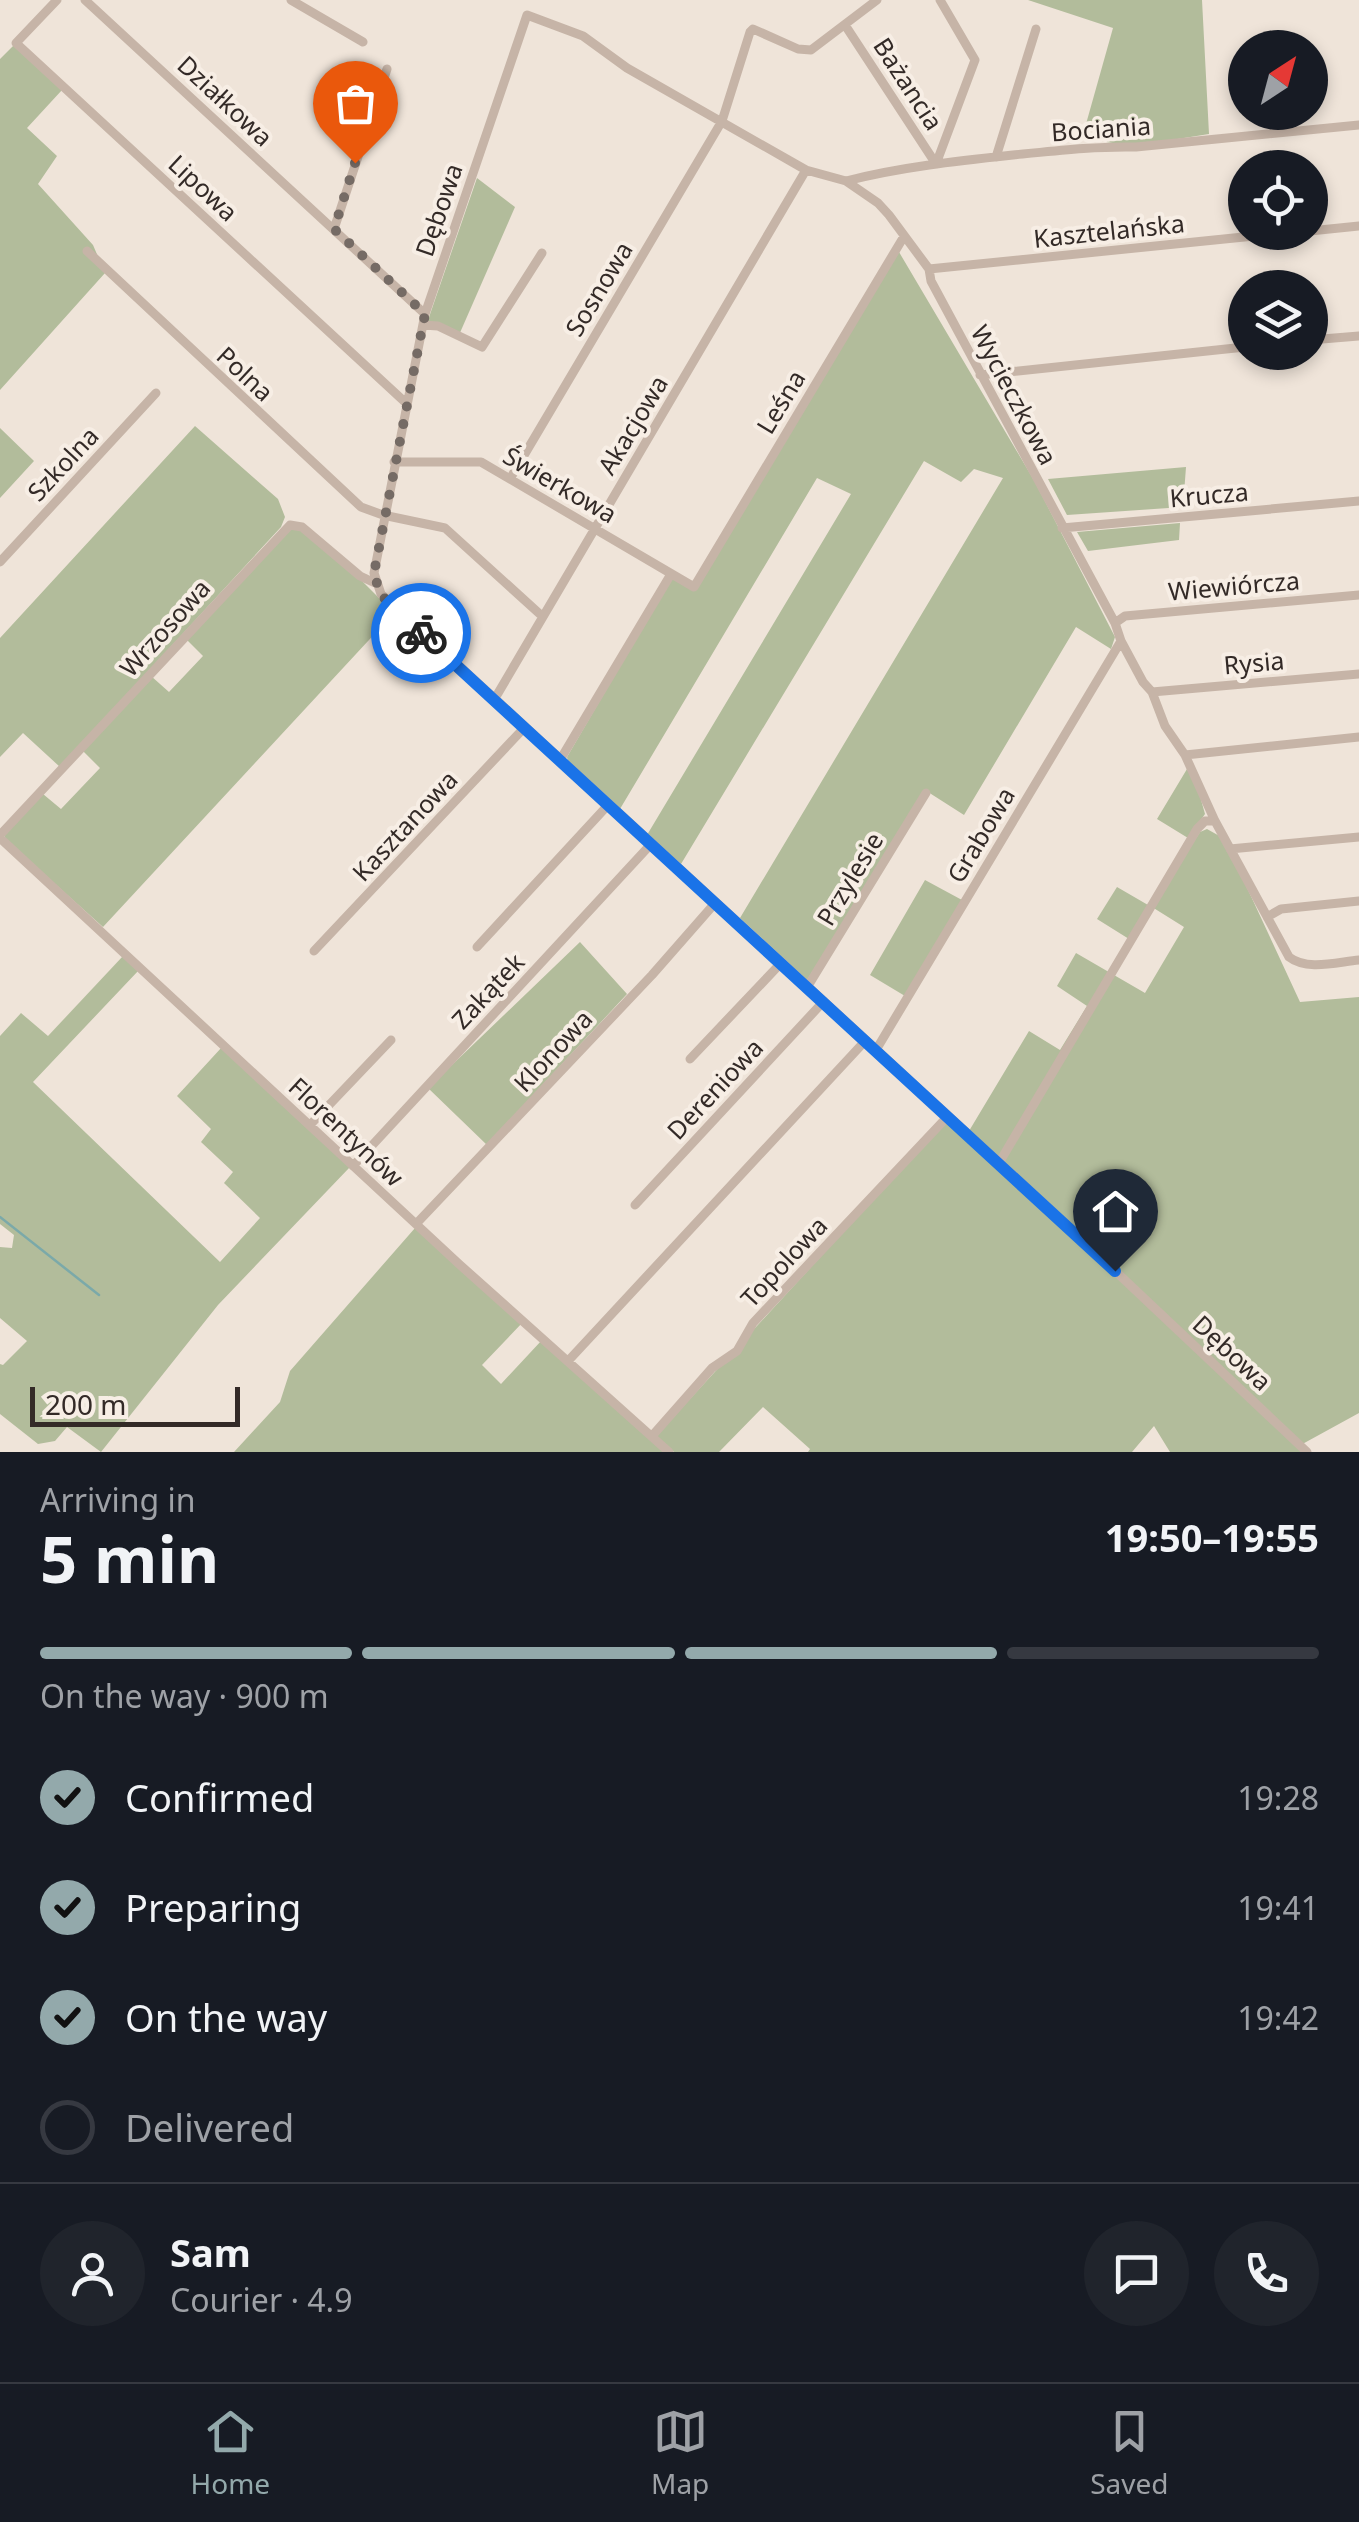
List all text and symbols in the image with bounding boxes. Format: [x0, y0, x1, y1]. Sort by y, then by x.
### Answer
north arrow [1228, 30, 1328, 130]
map controls [1228, 30, 1328, 370]
street label: Bażancia [866, 31, 951, 136]
street label: Działkowa [171, 47, 281, 153]
pin [313, 61, 398, 164]
icon: bag [328, 76, 383, 131]
street label: Bociania [1050, 108, 1152, 148]
street label: Lipowa [162, 146, 246, 228]
button: locate [1228, 150, 1328, 250]
street label: Dębowa [406, 159, 470, 261]
street label: Kasztelańska [1032, 205, 1186, 255]
street label: Sosnowa [557, 235, 640, 342]
button: layers [1228, 270, 1328, 370]
street label: Wycieczkowa [964, 319, 1066, 470]
street label: Polna [210, 338, 281, 408]
street label: Leśna [748, 363, 812, 440]
street label: Akacjowa [589, 369, 675, 480]
street label: Szkolna [19, 419, 105, 508]
street label: Świerkowa [497, 438, 624, 530]
street label: Krucza [1168, 474, 1250, 514]
street label: Wiewiórcza [1167, 562, 1301, 608]
street label: Wrzosowa [111, 571, 217, 683]
courier [371, 583, 471, 683]
icon: bike [394, 606, 449, 661]
street label: Rysia [1222, 642, 1286, 682]
street label: Kasztanowa [344, 763, 464, 888]
street label: Grabowa [938, 780, 1022, 889]
street label: Przylesie [808, 826, 890, 931]
street label: Zakątek [443, 945, 532, 1036]
street label: Klonowa [505, 1002, 599, 1099]
street label: Dereniowa [659, 1030, 770, 1146]
street label: Florentynów [282, 1069, 412, 1194]
pin [1073, 1169, 1158, 1272]
icon: home [1088, 1184, 1143, 1239]
street label: Topolowa [732, 1209, 834, 1314]
street label: Dębowa [1186, 1307, 1279, 1397]
scale bar [30, 1382, 240, 1426]
text: 200 m [45, 1385, 127, 1423]
text: Arriving in [40, 1478, 195, 1521]
text: 19:50–19:55 [1105, 1511, 1319, 1563]
text: 5 min [40, 1514, 219, 1602]
text: On the way · 900 m [40, 1674, 329, 1717]
icon: check [40, 1770, 95, 1825]
text: Confirmed [125, 1771, 314, 1823]
text: 19:28 [1237, 1776, 1319, 1819]
icon: check [40, 1880, 95, 1935]
text: Preparing [125, 1881, 301, 1933]
text: 19:41 [1237, 1886, 1319, 1929]
icon: check [40, 1990, 95, 2045]
text: On the way [125, 1991, 327, 2043]
text: 19:42 [1237, 1996, 1319, 2039]
text: Delivered [125, 2101, 294, 2153]
button: person [40, 2221, 145, 2326]
button: chat [1084, 2221, 1189, 2326]
button: phone [1214, 2221, 1319, 2326]
text: Sam [170, 2226, 251, 2278]
text: Courier · 4.9 [170, 2278, 353, 2321]
tab: Home [190, 2404, 270, 2502]
tab: Map [651, 2404, 709, 2502]
tab: Saved [1090, 2404, 1169, 2502]

